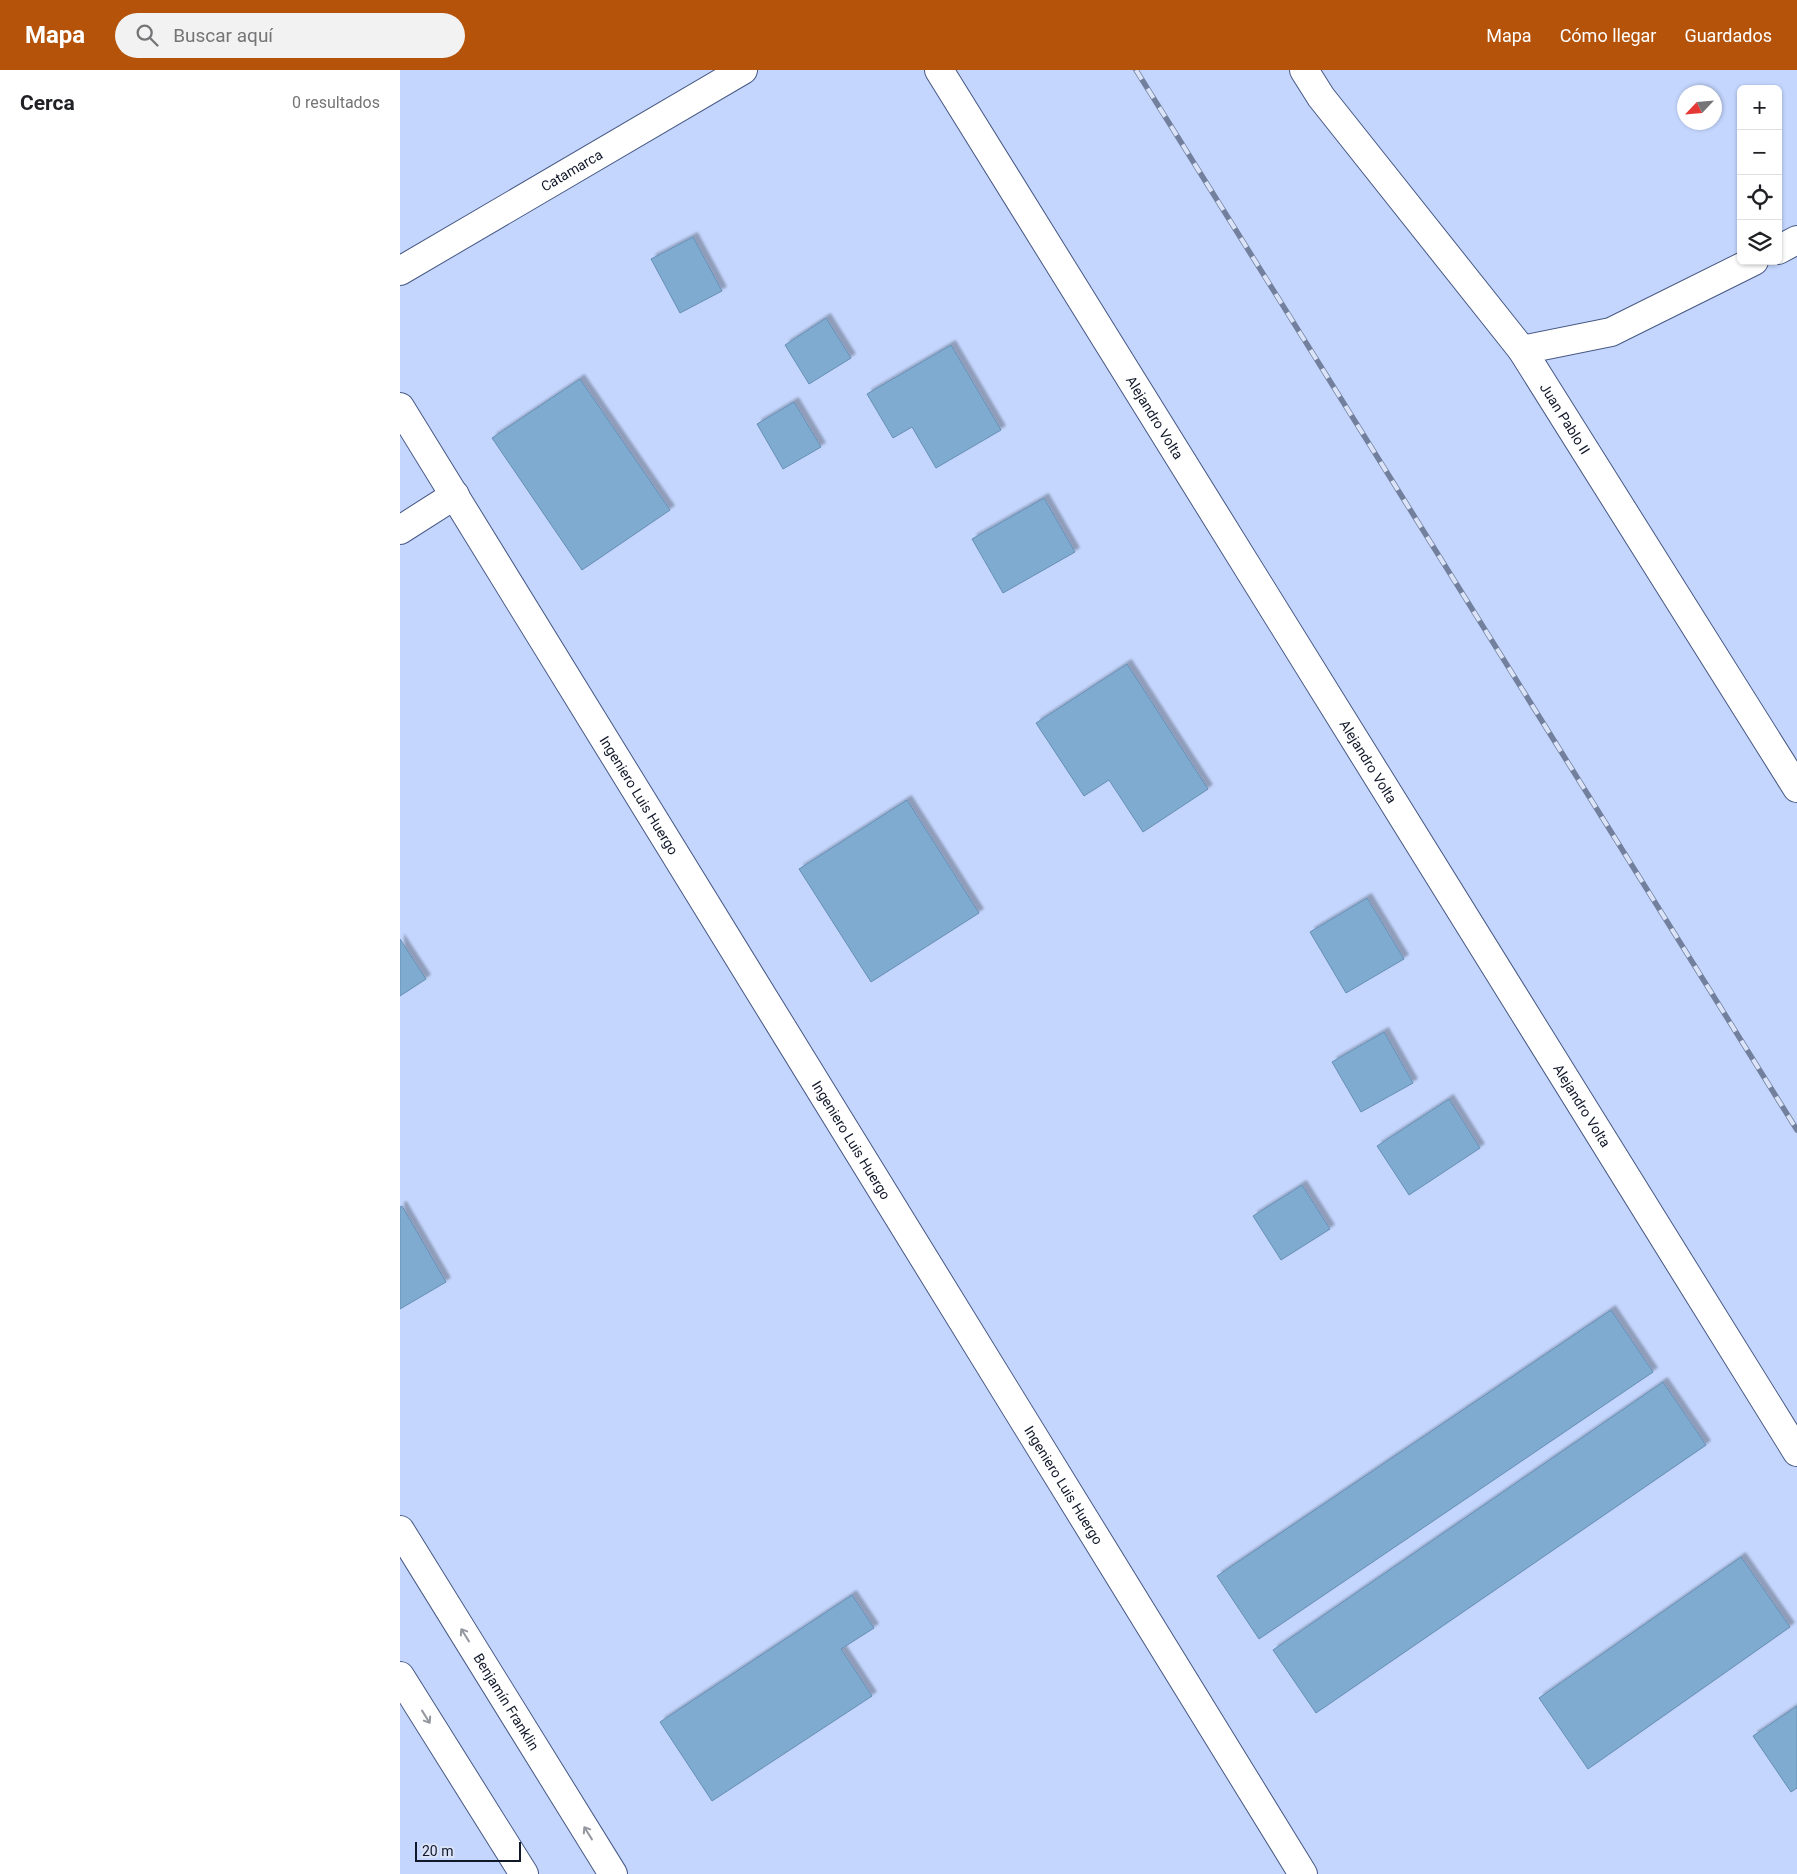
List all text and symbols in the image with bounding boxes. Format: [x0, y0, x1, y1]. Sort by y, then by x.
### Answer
search box [115, 13, 465, 58]
text: Mapa [25, 21, 85, 49]
icon: search [133, 21, 161, 49]
text: Buscar aquí [173, 24, 273, 47]
text: Mapa [1486, 25, 1532, 46]
text: Cómo llegar [1560, 25, 1656, 46]
text: Guardados [1684, 25, 1772, 46]
north arrow [1677, 85, 1722, 130]
map controls [1737, 85, 1782, 265]
button: + [1737, 85, 1782, 130]
text: Cerca [20, 91, 75, 115]
text: 0 resultados [292, 93, 380, 112]
button: − [1737, 130, 1782, 175]
street label: Catamarca [538, 146, 605, 195]
button: locate [1737, 175, 1782, 220]
button: layers [1737, 220, 1782, 265]
street label: Alejandro Volta [1123, 373, 1187, 462]
street label: Juan Pablo II [1537, 380, 1593, 457]
street label: Alejandro Volta [1337, 717, 1400, 806]
street label: Ingeniero Luis Huergo [597, 733, 682, 858]
street label: Alejandro Volta [1550, 1061, 1614, 1150]
street label: Ingeniero Luis Huergo [809, 1078, 894, 1202]
street label: Ingeniero Luis Huergo [1021, 1423, 1106, 1547]
one-way arrow [460, 1628, 471, 1642]
street label: Benjamín Franklin [470, 1650, 542, 1753]
one-way arrow [421, 1710, 431, 1724]
one-way arrow [582, 1826, 592, 1840]
scale bar [415, 1839, 521, 1862]
text: 20 m [422, 1843, 454, 1859]

